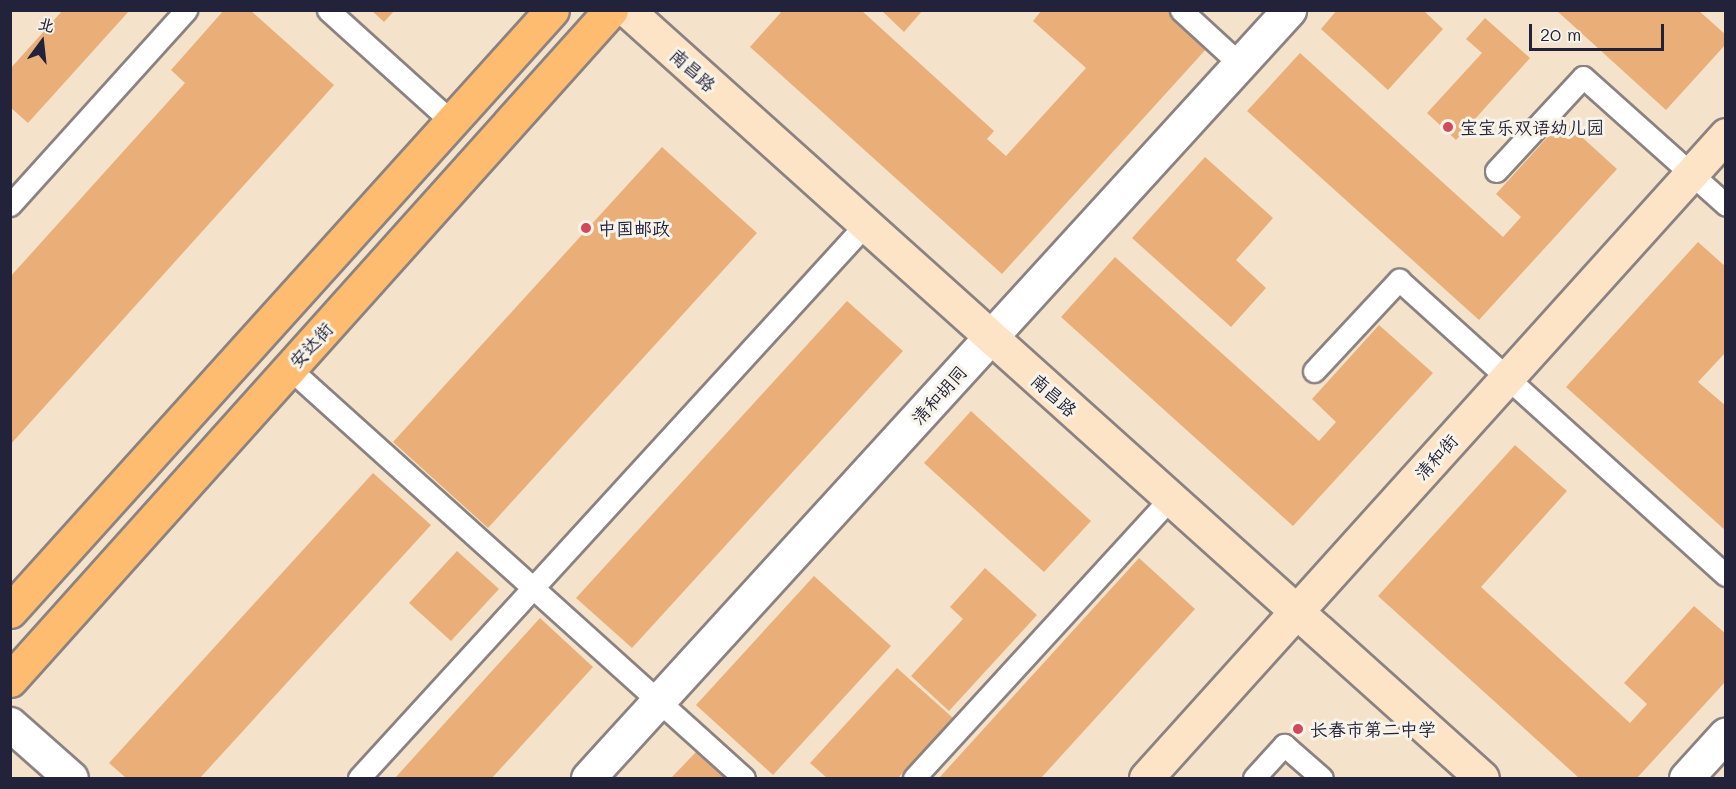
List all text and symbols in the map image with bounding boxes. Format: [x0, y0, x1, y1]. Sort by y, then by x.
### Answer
north arrow [12, 12, 72, 72]
text: 北 [36, 12, 57, 36]
scale bar [1532, 12, 1667, 50]
text: 20 m [1540, 22, 1581, 46]
street label: 南昌路 [666, 44, 720, 96]
place label: 宝宝乐双语幼儿园 [1460, 116, 1604, 138]
marker: 宝宝乐双语幼儿园 [1441, 120, 1455, 134]
place label: 中国邮政 [598, 217, 670, 239]
marker: 中国邮政 [579, 221, 593, 235]
street label: 安达街 [285, 318, 337, 372]
street label: 清和胡同 [907, 361, 971, 429]
street label: 南昌路 [1027, 369, 1081, 421]
street label: 清和街 [1410, 430, 1462, 484]
place label: 长春市第二中学 [1310, 718, 1436, 740]
marker: 长春市第二中学 [1291, 722, 1305, 736]

